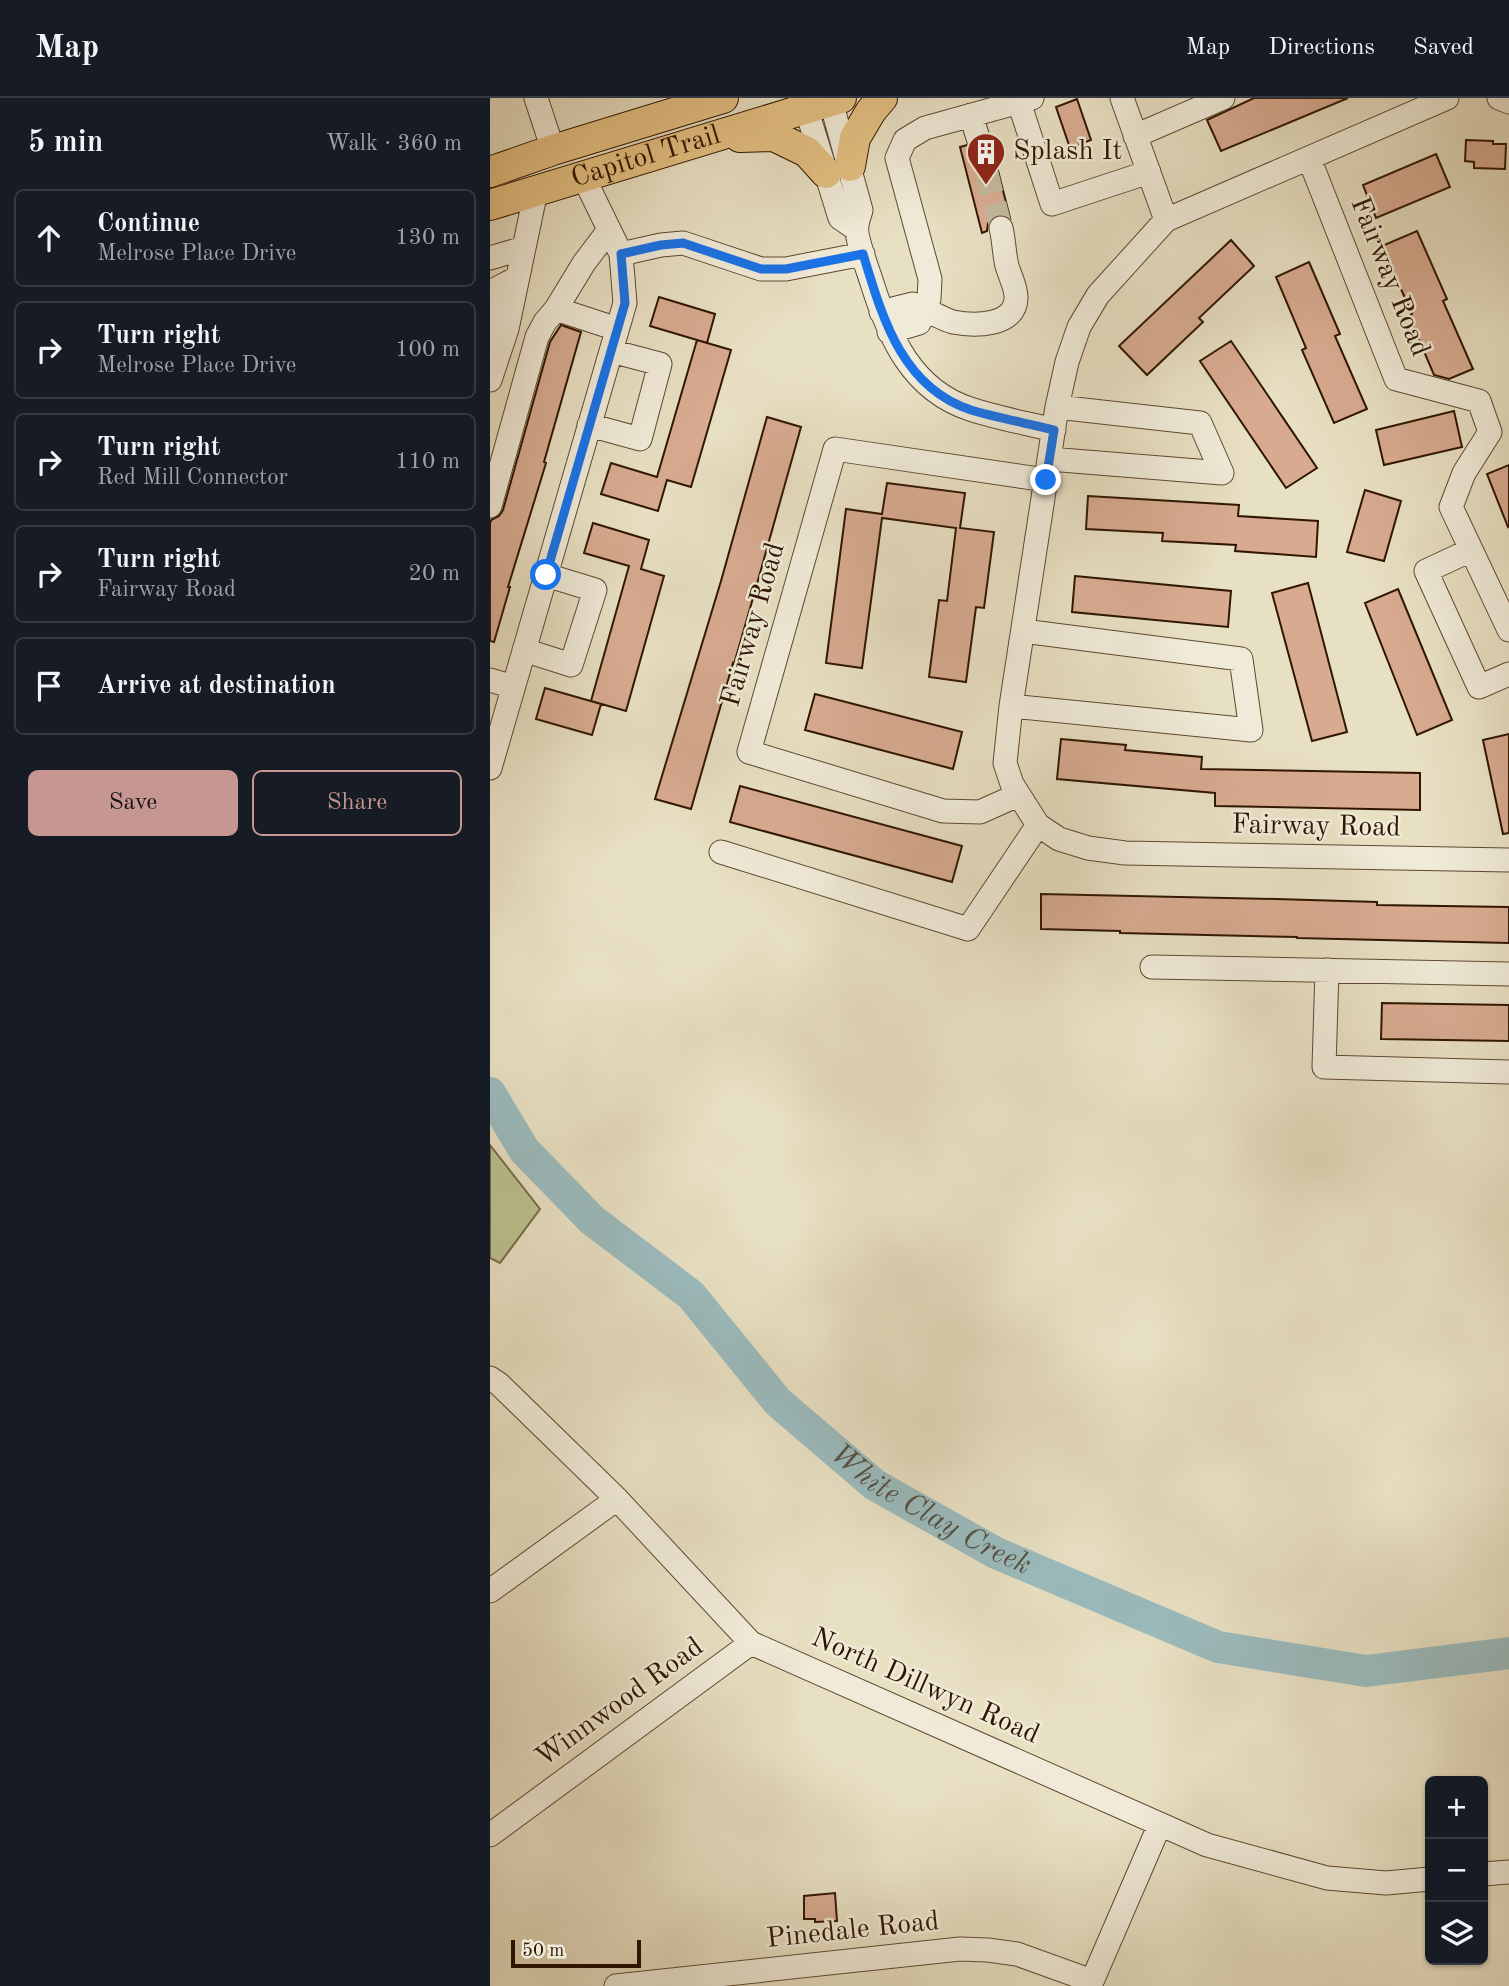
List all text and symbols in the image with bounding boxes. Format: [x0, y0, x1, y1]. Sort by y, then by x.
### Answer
text: Map [35, 32, 99, 65]
text: Map [1186, 36, 1230, 60]
text: Directions [1268, 36, 1375, 60]
text: Saved [1413, 36, 1474, 60]
street label: Capitol Trail [568, 122, 724, 193]
text: 5 min [28, 128, 103, 158]
building icon: Splash It [965, 131, 1007, 186]
text: Walk · 360 m [326, 132, 462, 155]
place label: Splash It [1013, 138, 1122, 166]
street label: Fairway Road [1344, 193, 1434, 361]
text: Continue [97, 211, 200, 237]
icon: ahead [30, 219, 68, 257]
text: 130 m [395, 226, 460, 249]
text: Melrose Place Drive [97, 242, 296, 265]
text: Turn right [97, 323, 220, 349]
icon: right [30, 331, 68, 369]
text: 100 m [395, 338, 460, 361]
text: Melrose Place Drive [97, 354, 296, 377]
text: Turn right [97, 435, 220, 461]
icon: right [30, 443, 68, 481]
text: 110 m [395, 450, 460, 473]
route end [1030, 464, 1061, 495]
text: Red Mill Connector [97, 466, 288, 489]
street label: Fairway Road [717, 540, 791, 710]
text: Turn right [97, 547, 220, 573]
icon: right [30, 555, 68, 593]
route start [530, 559, 561, 590]
text: 20 m [409, 562, 460, 585]
text: Fairway Road [97, 578, 236, 601]
icon: arrive [30, 667, 68, 705]
text: Arrive at destination [97, 673, 336, 699]
button: Save [28, 770, 238, 836]
button: Share [252, 770, 462, 836]
street label: Fairway Road [1231, 812, 1401, 842]
water label: White Clay Creek [824, 1438, 1035, 1581]
street label: North Dillwyn Road [807, 1624, 1043, 1750]
street label: Winnwood Road [531, 1633, 709, 1773]
map controls [1425, 1776, 1488, 1965]
button: + [1425, 1776, 1488, 1839]
button: − [1425, 1839, 1488, 1902]
button: layers [1425, 1902, 1488, 1965]
street label: Pinedale Road [765, 1908, 941, 1954]
scale bar [511, 1937, 640, 1969]
text: 50 m [522, 1942, 564, 1961]

